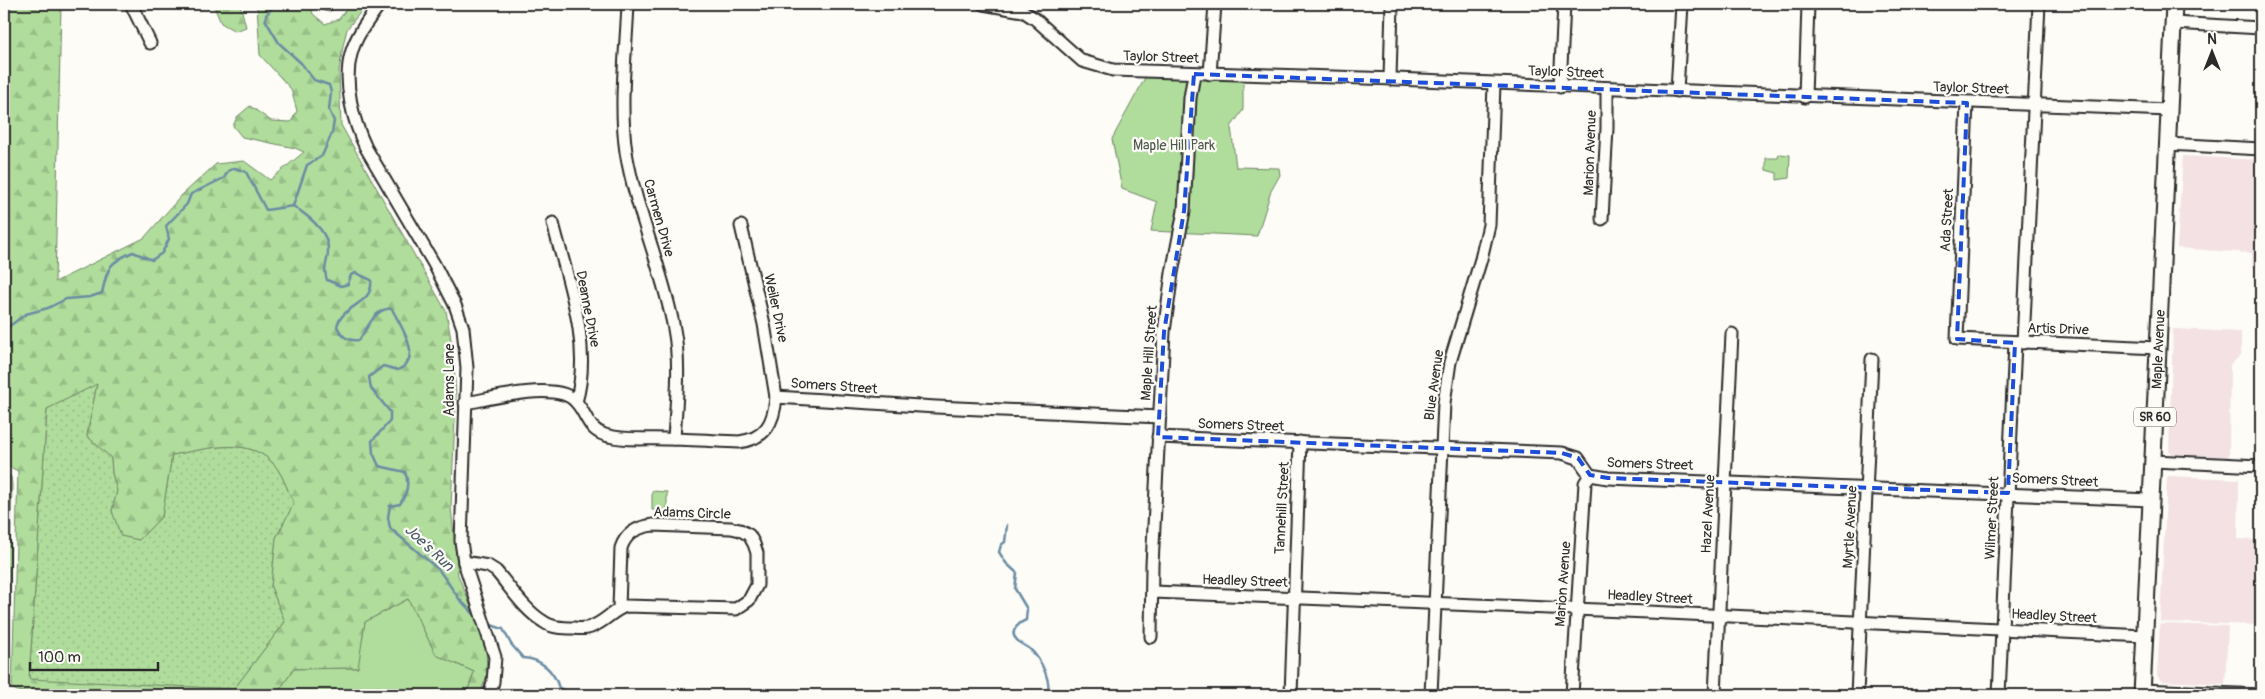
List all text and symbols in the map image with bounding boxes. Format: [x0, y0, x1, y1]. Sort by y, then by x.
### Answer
north arrow [2188, 28, 2238, 78]
text: N [2207, 31, 2217, 48]
street label: Taylor Street [1123, 47, 1200, 67]
street label: Taylor Street [1528, 62, 1605, 82]
street label: Taylor Street [1933, 78, 2010, 98]
street label: Marion Avenue [1580, 110, 1600, 196]
park label: Maple Hill Park [1133, 137, 1215, 154]
street label: Carmen Drive [640, 177, 678, 259]
street label: Ada Street [1937, 188, 1957, 252]
street label: Deanne Drive [572, 269, 604, 349]
street label: Weiler Drive [760, 272, 792, 344]
street label: Maple Hill Street [1137, 304, 1161, 401]
street label: Maple Avenue [2148, 309, 2168, 390]
street label: Artis Drive [2027, 319, 2089, 339]
street label: Adams Lane [441, 344, 458, 416]
street label: Blue Avenue [1421, 348, 1447, 421]
street label: Somers Street [790, 374, 878, 398]
road number: SR 60 [2134, 408, 2176, 427]
street label: Somers Street [1197, 415, 1285, 435]
street label: Somers Street [1606, 454, 1694, 474]
street label: Tannehill Street [1271, 461, 1293, 555]
street label: Somers Street [2011, 469, 2099, 491]
street label: Hazel Avenue [1697, 474, 1719, 554]
street label: Wilmer Street [1981, 476, 2003, 560]
street label: Myrtle Avenue [1839, 485, 1861, 569]
street label: Adams Circle [653, 503, 731, 523]
water label: Joe's Run [400, 520, 459, 577]
street label: Marion Avenue [1552, 541, 1574, 627]
street label: Headley Street [1202, 571, 1289, 591]
street label: Headley Street [1607, 586, 1694, 608]
street label: Headley Street [2011, 605, 2098, 627]
scale bar [30, 639, 158, 671]
text: 100 m [38, 648, 81, 667]

